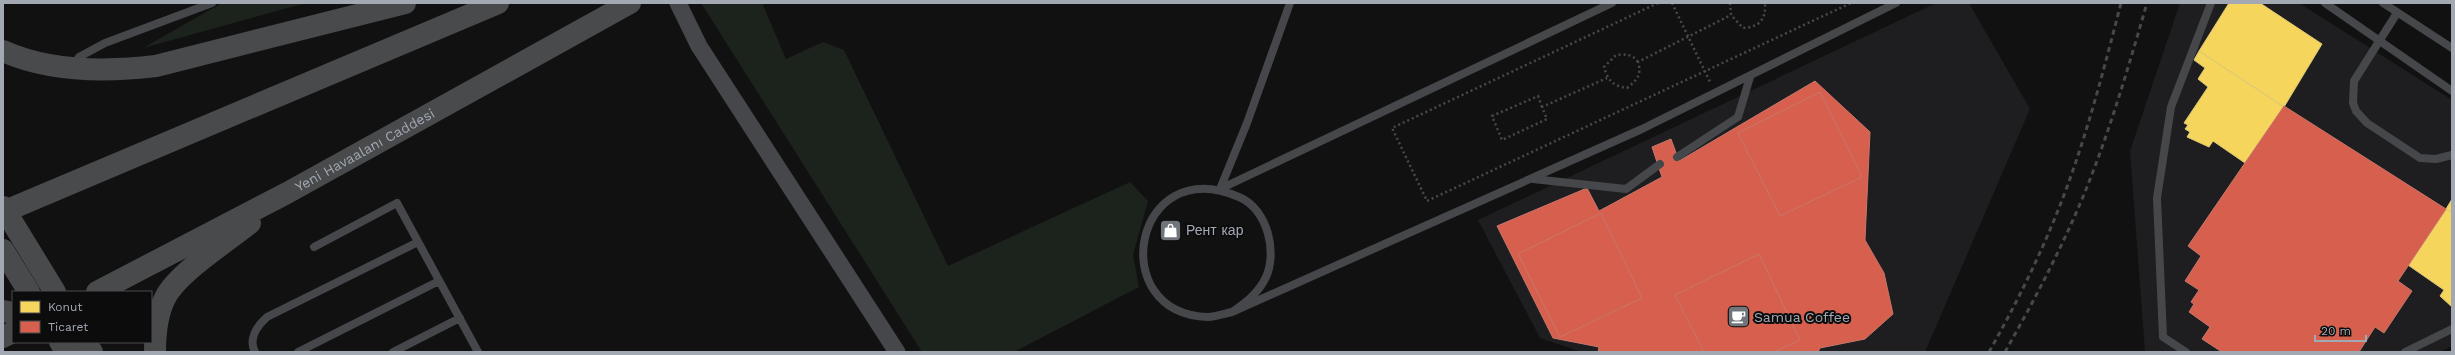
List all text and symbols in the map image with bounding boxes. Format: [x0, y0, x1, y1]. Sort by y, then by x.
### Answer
street label: Yeni Havaalanı Caddesi [292, 105, 437, 195]
shop icon: Рент кар [1157, 217, 1183, 243]
place label: Рент кар [1186, 222, 1244, 238]
legend [12, 291, 152, 343]
text: Konut [48, 300, 82, 314]
cafe icon: Samua Coffee [1725, 304, 1751, 330]
place label: Samua Coffee [1754, 309, 1850, 325]
scale bar [2315, 317, 2366, 343]
text: Ticaret [48, 320, 88, 334]
text: 20 m [2321, 324, 2351, 338]

